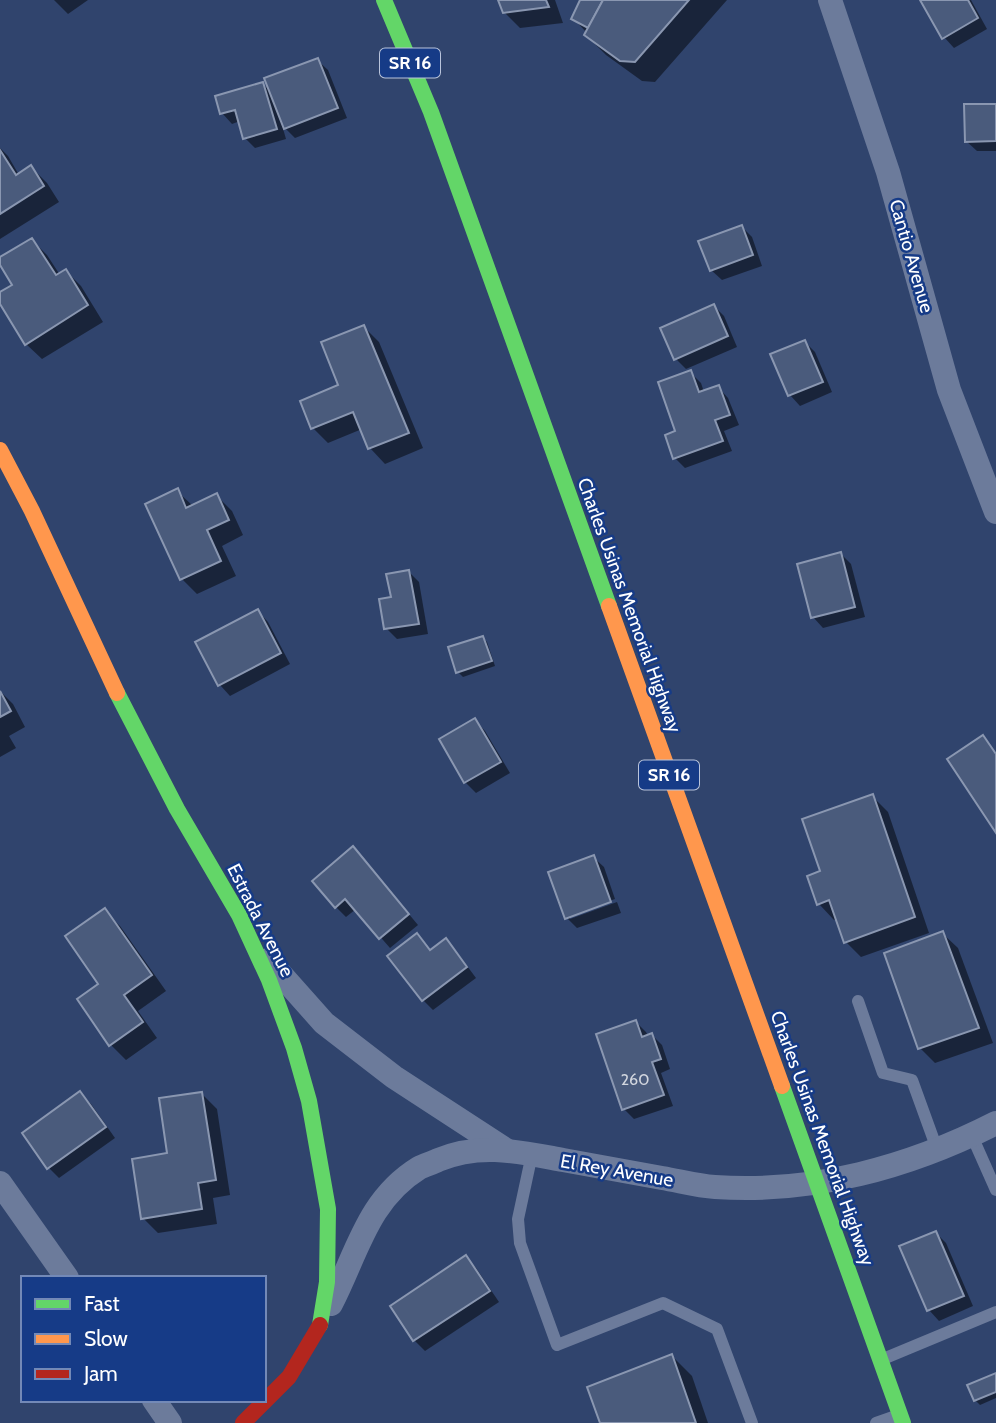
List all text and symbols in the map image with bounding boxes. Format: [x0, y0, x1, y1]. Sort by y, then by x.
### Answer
road number: SR 16 [380, 48, 440, 78]
street label: Cantio Avenue [884, 197, 939, 316]
street label: Charles Usinas Memorial Highway [573, 475, 687, 736]
road number: SR 16 [639, 760, 699, 790]
street label: Estrada Avenue [222, 860, 299, 981]
street label: Charles Usinas Memorial Highway [766, 1008, 880, 1269]
house number: 260 [621, 1070, 649, 1089]
street label: El Rey Avenue [559, 1149, 675, 1192]
legend [21, 1276, 266, 1402]
text: Fast [84, 1291, 120, 1316]
text: Slow [84, 1326, 128, 1351]
text: Jam [83, 1361, 118, 1386]

